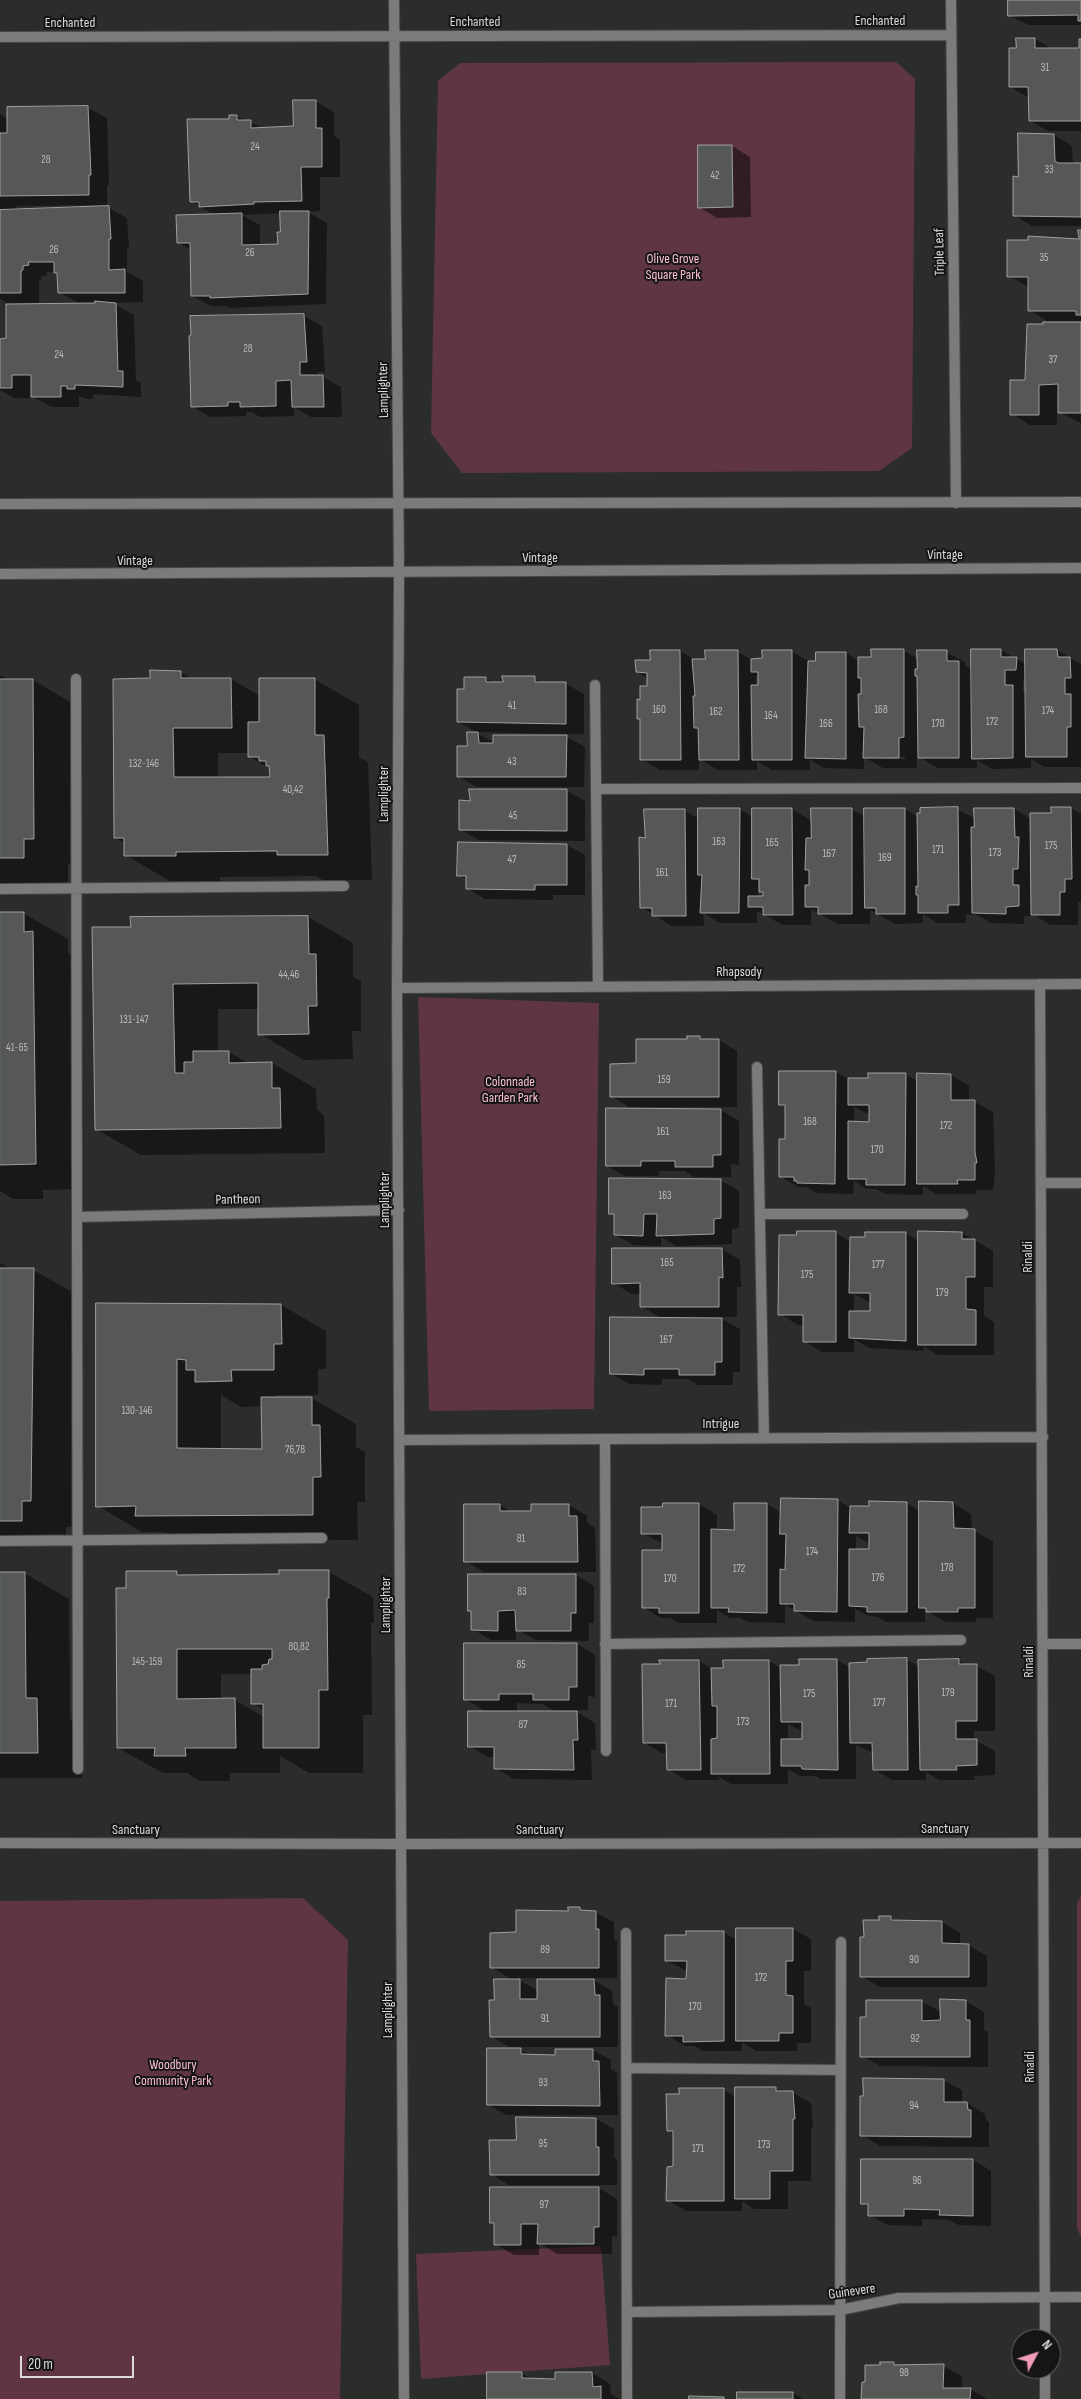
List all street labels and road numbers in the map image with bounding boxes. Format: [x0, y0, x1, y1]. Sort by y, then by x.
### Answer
street label: Enchanted [855, 13, 905, 29]
street label: Enchanted [450, 14, 500, 30]
street label: Enchanted [45, 15, 95, 31]
street label: Triple Leaf [931, 228, 949, 276]
street label: Lamplighter [375, 362, 393, 418]
street label: Vintage [927, 547, 963, 563]
street label: Vintage [522, 550, 558, 566]
street label: Vintage [117, 553, 153, 569]
street label: Lamplighter [376, 766, 392, 822]
street label: Rhapsody [716, 964, 762, 980]
street label: Lamplighter [377, 1172, 393, 1228]
street label: Pantheon [215, 1191, 261, 1209]
street label: Rinaldi [1020, 1241, 1036, 1273]
street label: Intrigue [703, 1416, 739, 1432]
street label: Lamplighter [378, 1577, 394, 1633]
street label: Rinaldi [1021, 1646, 1037, 1678]
street label: Sanctuary [921, 1821, 969, 1837]
street label: Sanctuary [112, 1822, 160, 1838]
street label: Sanctuary [516, 1822, 564, 1838]
street label: Lamplighter [380, 1982, 396, 2038]
street label: Rinaldi [1022, 2051, 1038, 2083]
street label: Guinevere [827, 2280, 877, 2304]

